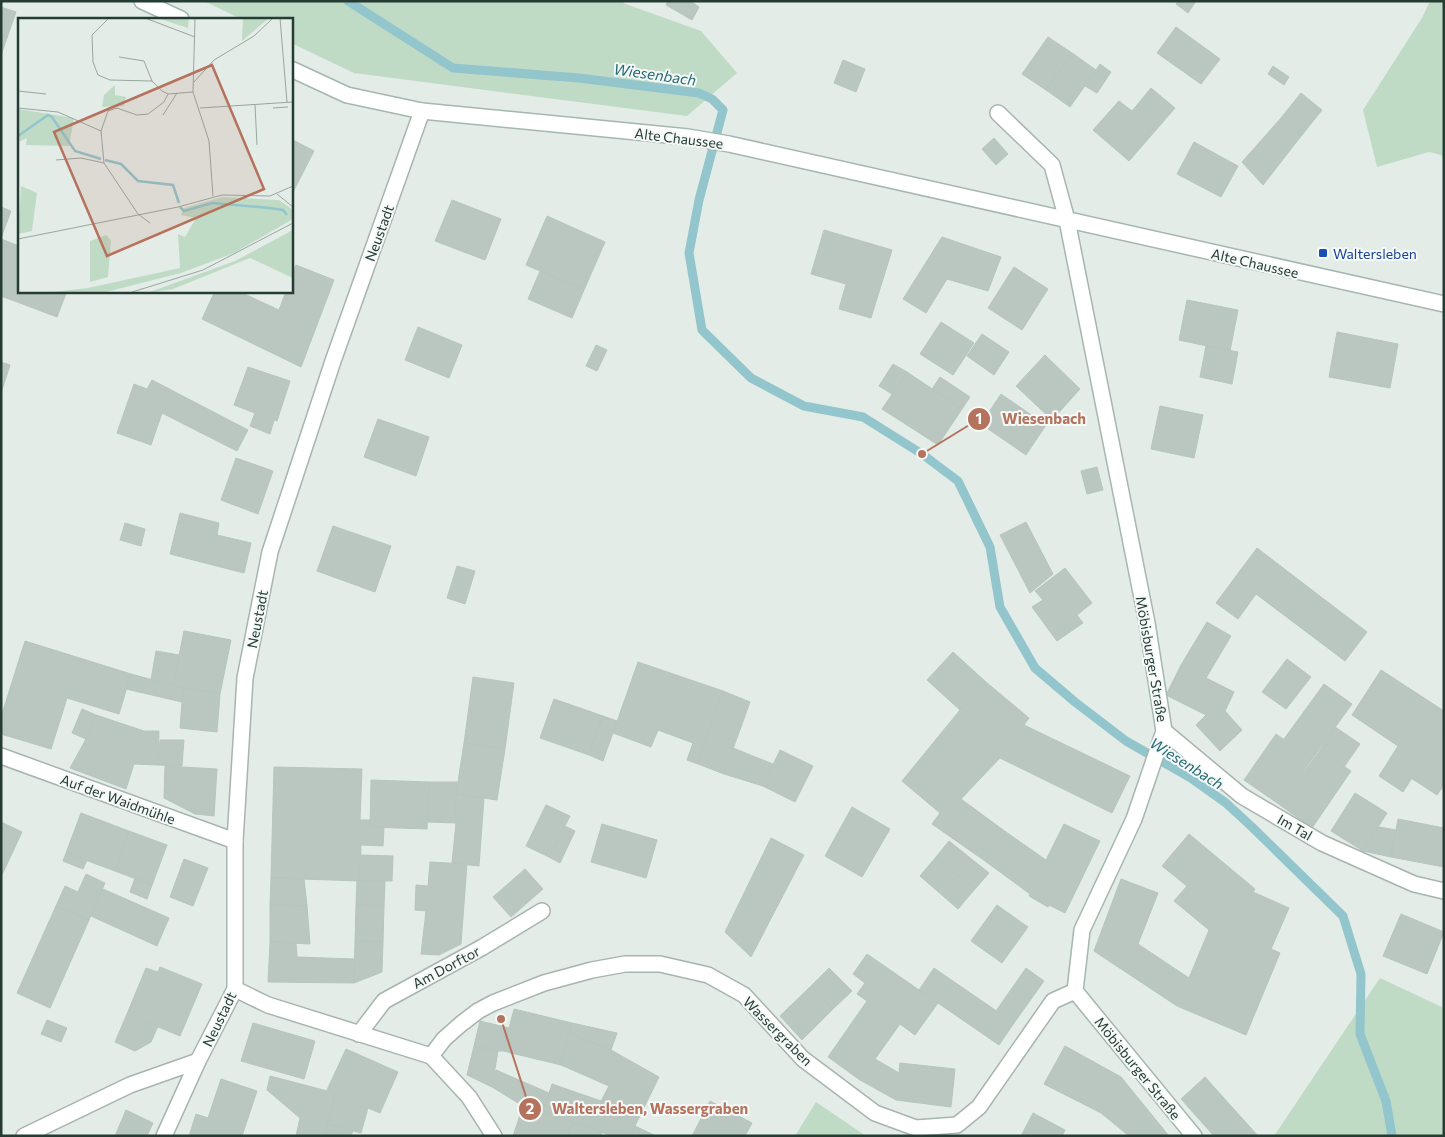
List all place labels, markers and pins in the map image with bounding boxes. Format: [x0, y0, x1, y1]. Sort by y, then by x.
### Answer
place label: Waltersleben [1333, 245, 1417, 262]
marker: Waltersleben [1317, 247, 1329, 259]
callout: Wiesenbach [967, 404, 1096, 434]
callout: Waltersleben, Wassergraben [517, 1094, 759, 1124]

